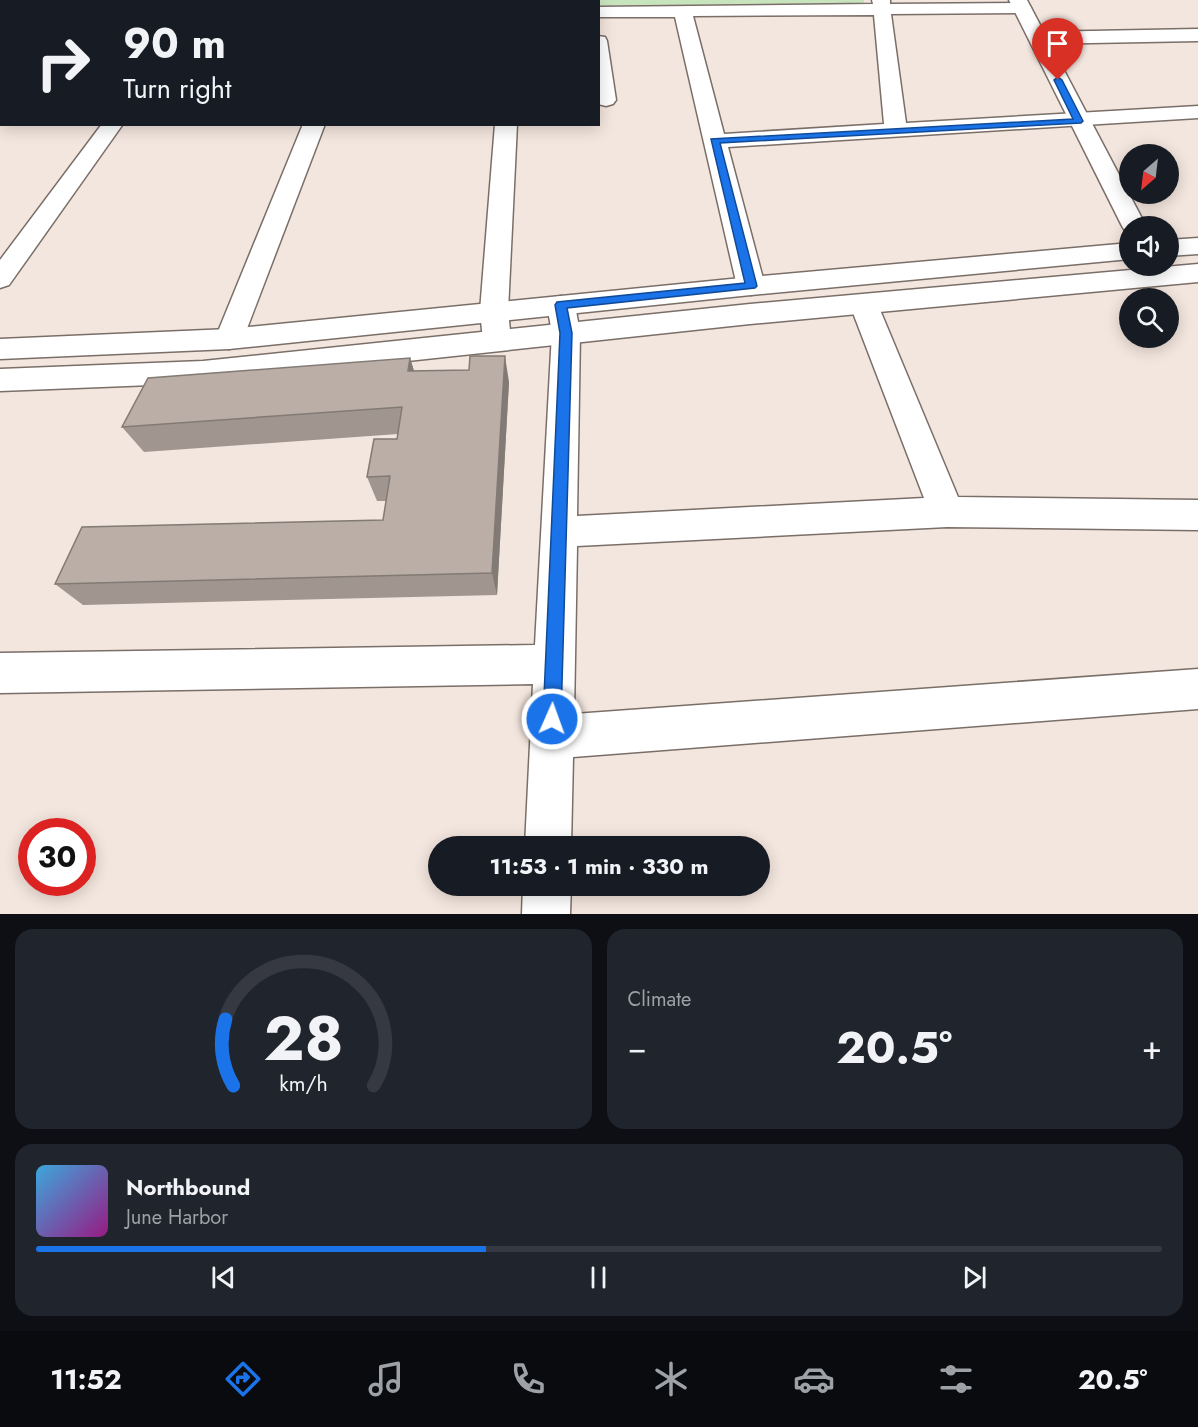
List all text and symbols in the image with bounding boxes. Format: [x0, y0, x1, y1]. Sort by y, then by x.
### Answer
text: 90 m [123, 13, 226, 74]
pin [1032, 18, 1083, 80]
icon: right [24, 24, 102, 102]
icon: arrive [1041, 27, 1074, 60]
text: Turn right [123, 69, 231, 108]
north arrow [1119, 144, 1179, 204]
map controls [1119, 144, 1179, 348]
button: sound [1119, 216, 1179, 276]
button: search [1119, 288, 1179, 348]
position arrow [520, 687, 584, 751]
speed limit sign: 30 [18, 818, 96, 896]
text: 11:53 · 1 min · 330 m [490, 850, 709, 882]
text: Climate [628, 985, 691, 1014]
text: 28 [263, 993, 343, 1083]
text: 20.5° [836, 1015, 952, 1080]
text: − [628, 1024, 647, 1071]
text: + [1142, 1024, 1162, 1071]
text: km/h [279, 1068, 327, 1099]
text: Northbound [126, 1171, 250, 1203]
text: June Harbor [126, 1203, 228, 1232]
icon: previous [207, 1261, 240, 1294]
icon: pause [582, 1261, 615, 1294]
icon: next [958, 1261, 991, 1294]
icon: directions [222, 1358, 264, 1400]
icon: music [365, 1358, 407, 1400]
icon: phone [507, 1358, 549, 1400]
icon: climate [650, 1358, 692, 1400]
icon: car [793, 1358, 835, 1400]
icon: filters [935, 1358, 977, 1400]
text: 11:52 [50, 1360, 122, 1399]
text: 20.5° [1078, 1360, 1148, 1399]

